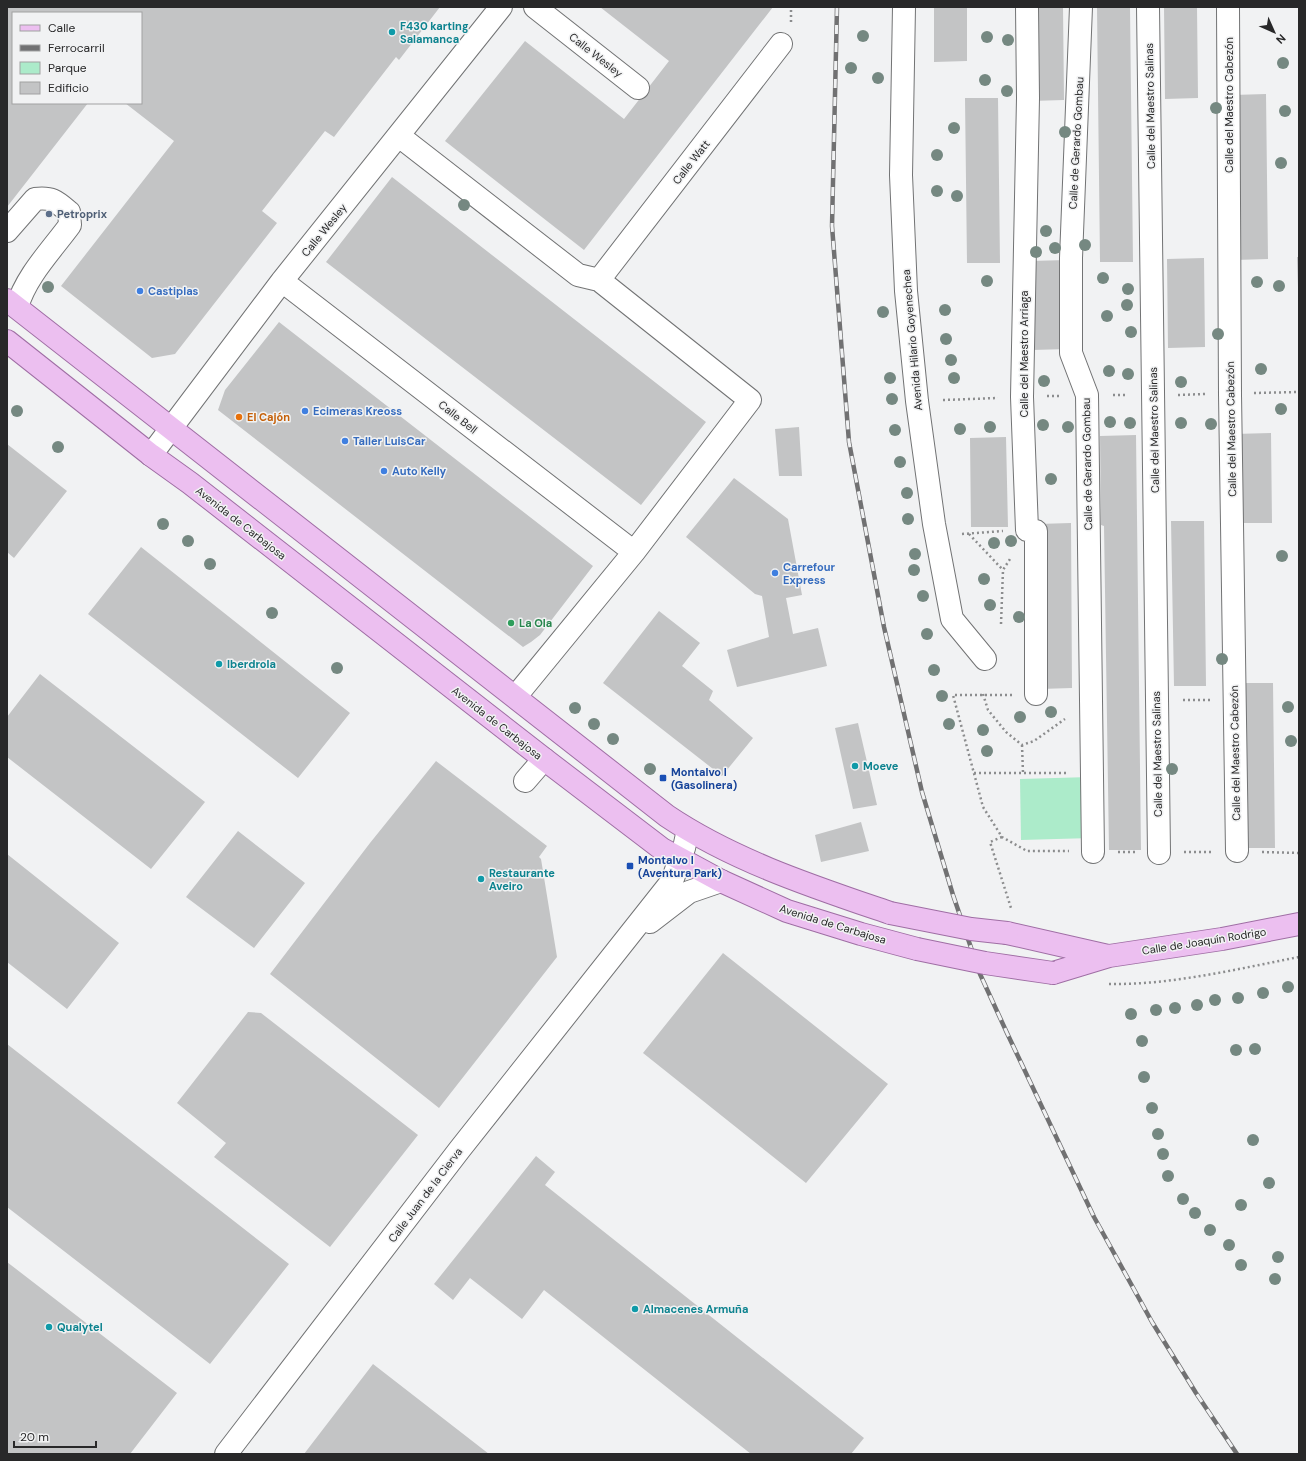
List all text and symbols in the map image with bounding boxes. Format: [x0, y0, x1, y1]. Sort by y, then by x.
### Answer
legend [12, 12, 142, 104]
north arrow [1254, 12, 1294, 52]
place label: F430 karting Salamanca [400, 19, 469, 46]
text: Calle [48, 20, 75, 36]
marker: F430 karting Salamanca [387, 27, 397, 37]
street label: Calle Wesley [566, 30, 626, 80]
text: N [1273, 31, 1289, 47]
street label: Calle del Maestro Cabezón [1222, 37, 1236, 173]
text: Ferrocarril [48, 40, 105, 56]
street label: Calle del Maestro Salinas [1142, 43, 1158, 169]
text: Parque [48, 60, 87, 76]
street label: Calle de Gerardo Gombau [1066, 76, 1086, 210]
text: Edificio [48, 80, 89, 96]
street label: Calle Watt [669, 137, 713, 187]
street label: Calle Wesley [298, 201, 350, 259]
place label: Petroprix [57, 207, 108, 221]
marker: Petroprix [44, 209, 54, 219]
street label: Avenida Hilario Goyenechea [899, 269, 925, 411]
place label: Castiplas [148, 284, 199, 298]
marker: Castiplas [135, 286, 145, 296]
street label: Calle del Maestro Arriaga [1017, 290, 1031, 418]
street label: Calle del Maestro Cabezón [1223, 361, 1239, 497]
street label: Calle del Maestro Salinas [1146, 367, 1162, 493]
street label: Calle Bell [436, 397, 480, 437]
street label: Calle de Gerardo Gombau [1079, 398, 1095, 530]
place label: Ecimeras Kreoss [313, 404, 402, 418]
marker: Ecimeras Kreoss [300, 406, 310, 416]
place label: El Cajón [247, 410, 290, 424]
marker: El Cajón [234, 412, 244, 422]
place label: Taller LuisCar [353, 434, 426, 448]
marker: Taller LuisCar [340, 436, 350, 446]
place label: Auto Kelly [392, 464, 447, 478]
marker: Auto Kelly [379, 466, 389, 476]
street label: Avenida de Carbajosa [193, 483, 289, 563]
place label: Carrefour Express [783, 560, 835, 587]
marker: Carrefour Express [770, 568, 780, 578]
place label: La Ola [519, 616, 552, 630]
marker: La Ola [506, 618, 516, 628]
place label: Iberdrola [227, 657, 276, 671]
marker: Iberdrola [214, 659, 224, 669]
street label: Avenida de Carbajosa [449, 683, 545, 763]
street label: Calle del Maestro Cabezón [1227, 685, 1243, 821]
street label: Calle del Maestro Salinas [1149, 691, 1165, 817]
place label: Moeve [863, 759, 899, 773]
marker: Moeve [850, 761, 860, 771]
place label: Montalvo I (Gasolinera) [671, 765, 737, 792]
marker: Montalvo I (Gasolinera) [658, 773, 668, 783]
place label: Montalvo I (Aventura Park) [638, 853, 722, 880]
marker: Montalvo I (Aventura Park) [625, 861, 635, 871]
place label: Restaurante Aveiro [489, 866, 555, 893]
marker: Restaurante Aveiro [476, 874, 486, 884]
street label: Avenida de Carbajosa [778, 901, 888, 947]
street label: Calle de Joaquín Rodrigo [1141, 924, 1267, 958]
street label: Calle Juan de la Cierva [385, 1145, 465, 1245]
place label: Almacenes Armuña [643, 1302, 748, 1316]
marker: Almacenes Armuña [630, 1304, 640, 1314]
place label: Qualytel [57, 1320, 103, 1334]
marker: Qualytel [44, 1322, 54, 1332]
scale bar [14, 1423, 96, 1449]
text: 20 m [20, 1429, 49, 1445]

